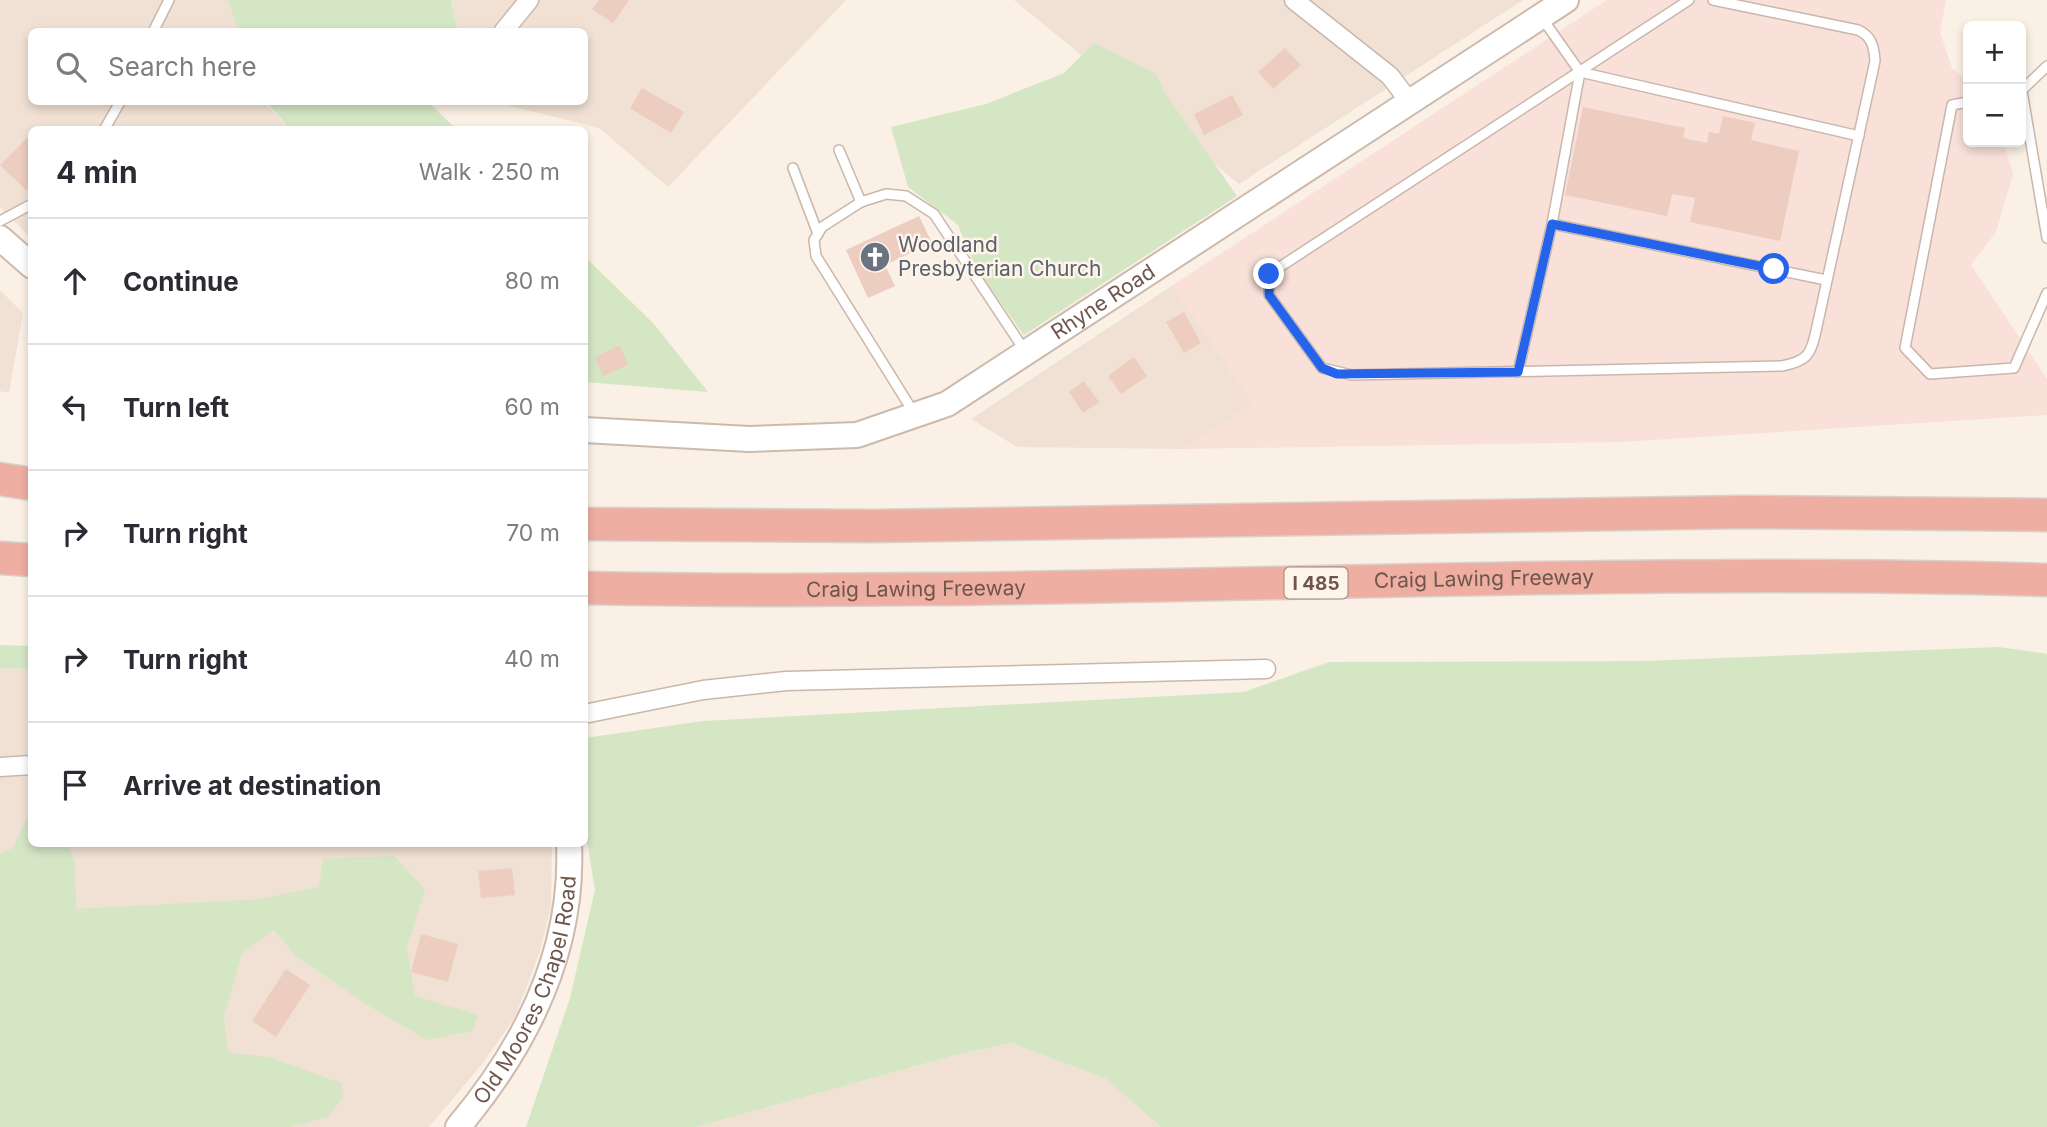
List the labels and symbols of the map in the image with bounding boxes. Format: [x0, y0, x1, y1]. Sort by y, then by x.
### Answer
place label: Woodland Presbyterian Church [898, 232, 1101, 281]
church icon: Woodland Presbyterian Church [858, 240, 892, 274]
route start [1758, 253, 1789, 284]
route end [1253, 258, 1284, 289]
street label: Rhyne Road [1046, 259, 1159, 345]
street label: Craig Lawing Freeway [1374, 564, 1594, 593]
road number: I 485 [1284, 568, 1348, 598]
street label: Craig Lawing Freeway [806, 575, 1026, 602]
street label: Old Moores Chapel Road [468, 875, 581, 1109]

